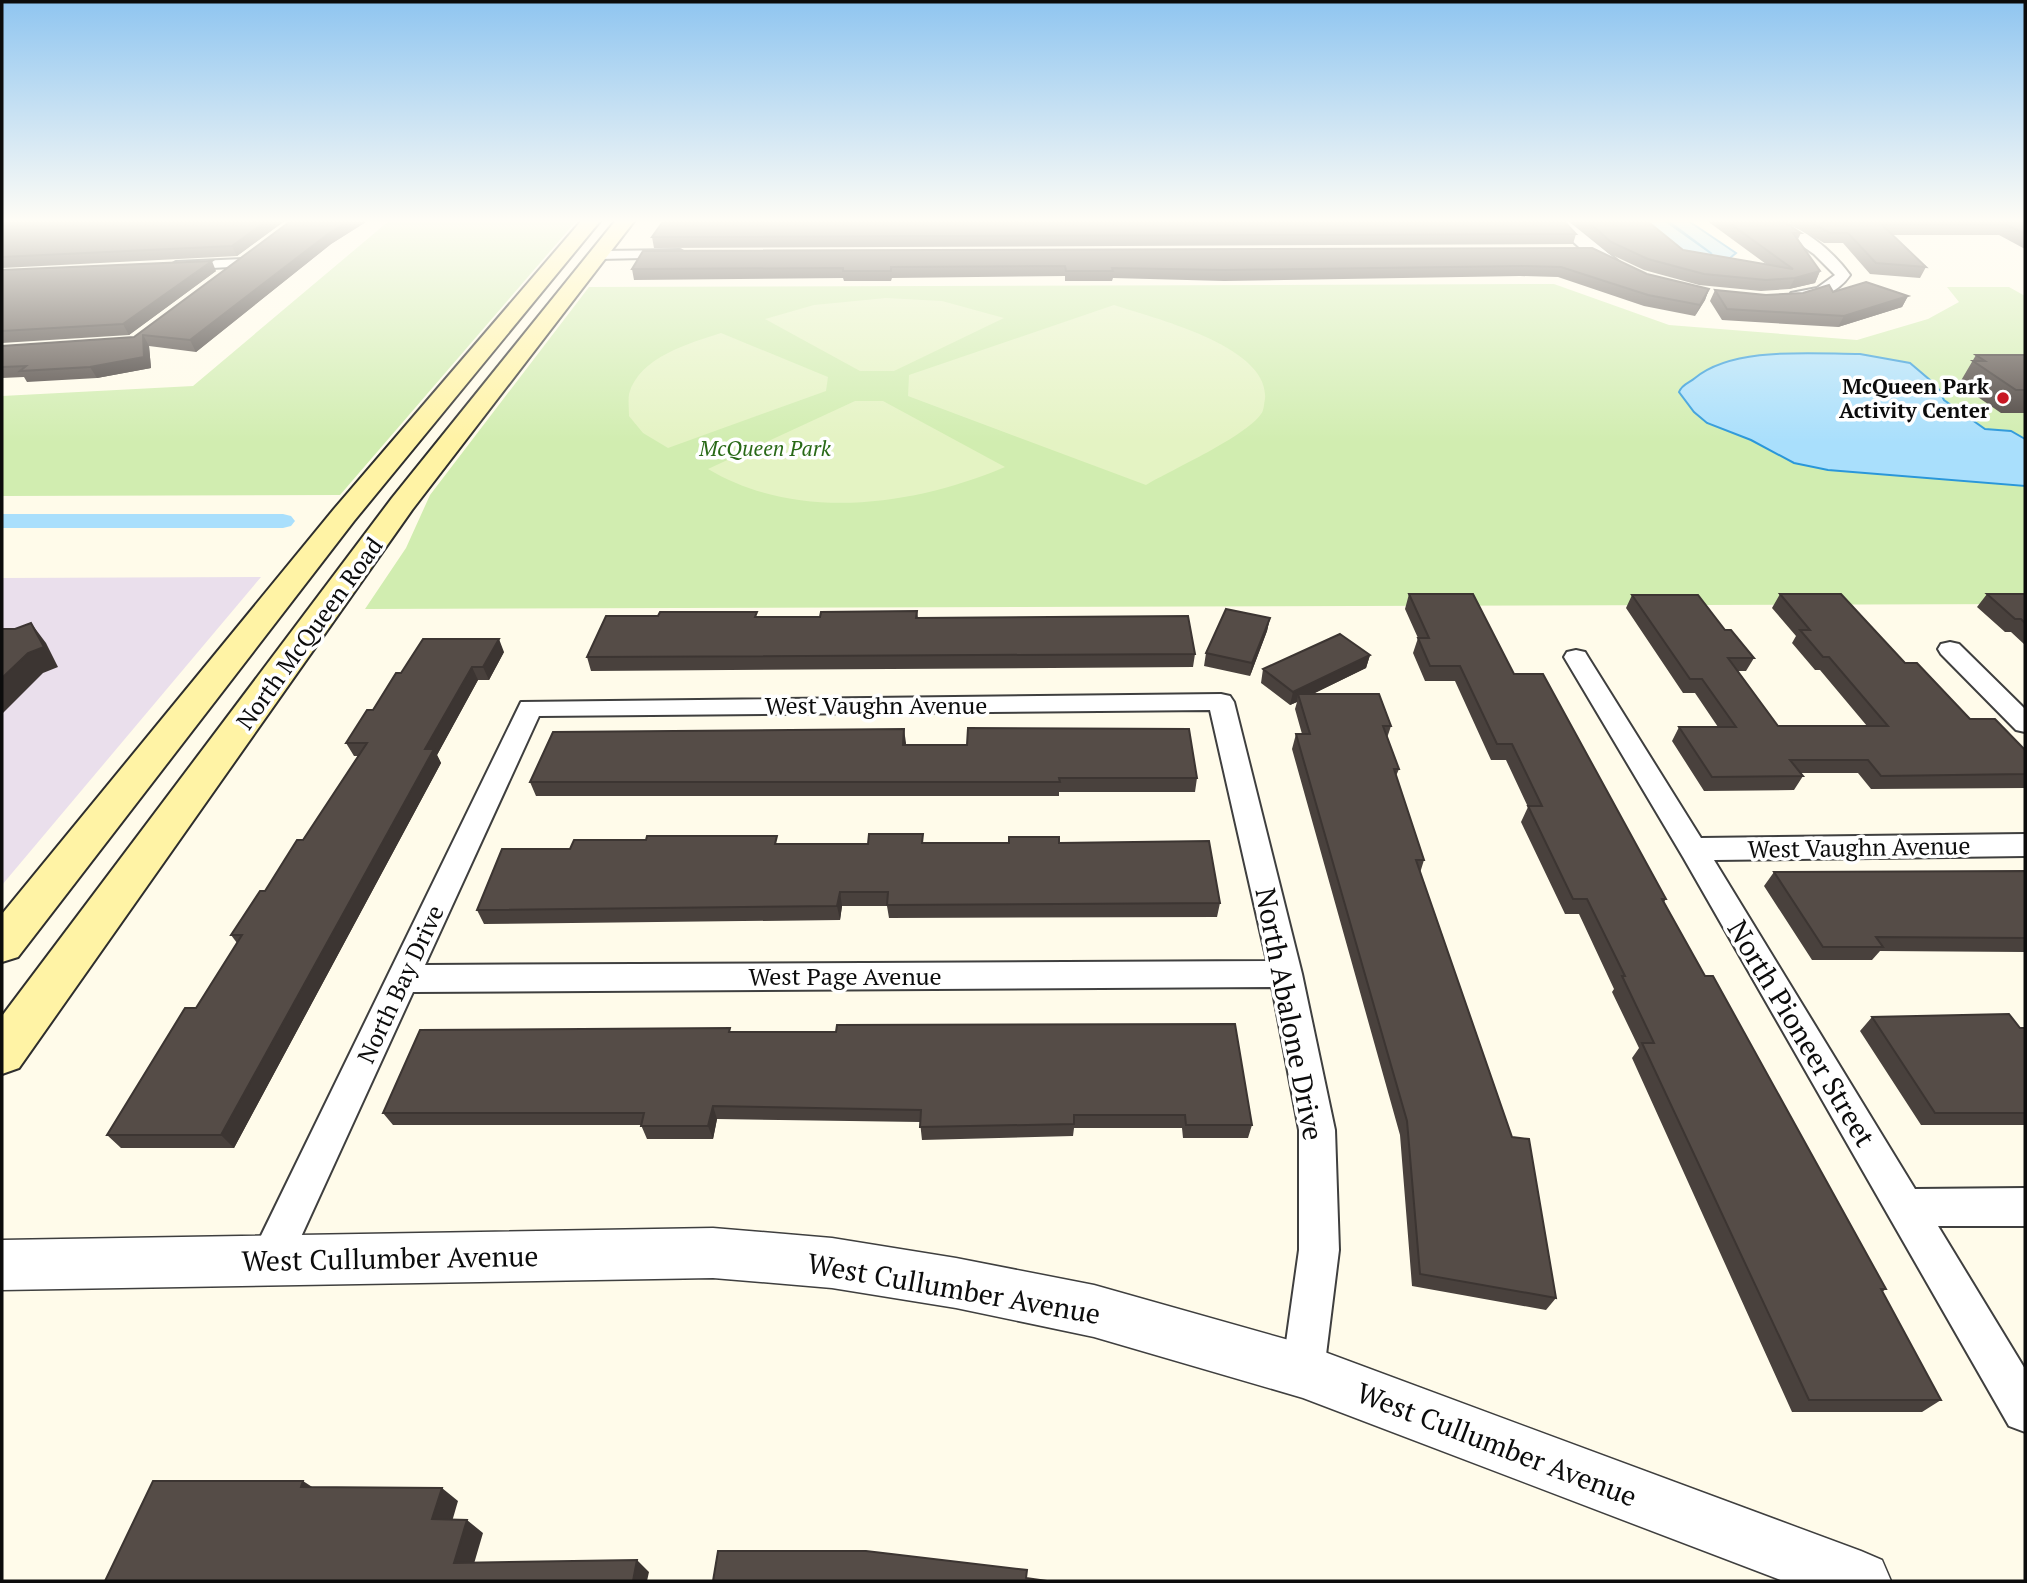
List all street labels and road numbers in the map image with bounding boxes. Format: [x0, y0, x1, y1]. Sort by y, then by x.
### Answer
street label: North McQueen Road [228, 530, 390, 736]
street label: West Vaughn Avenue [765, 689, 987, 721]
street label: West Vaughn Avenue [1747, 829, 1971, 865]
street label: North Abalone Drive [1247, 885, 1333, 1143]
street label: North Bay Drive [349, 900, 451, 1068]
street label: North Pioneer Street [1720, 913, 1885, 1154]
street label: West Page Avenue [748, 960, 942, 992]
street label: West Cullumber Avenue [241, 1237, 539, 1279]
street label: West Cullumber Avenue [805, 1244, 1103, 1332]
street label: West Cullumber Avenue [1352, 1374, 1642, 1514]

